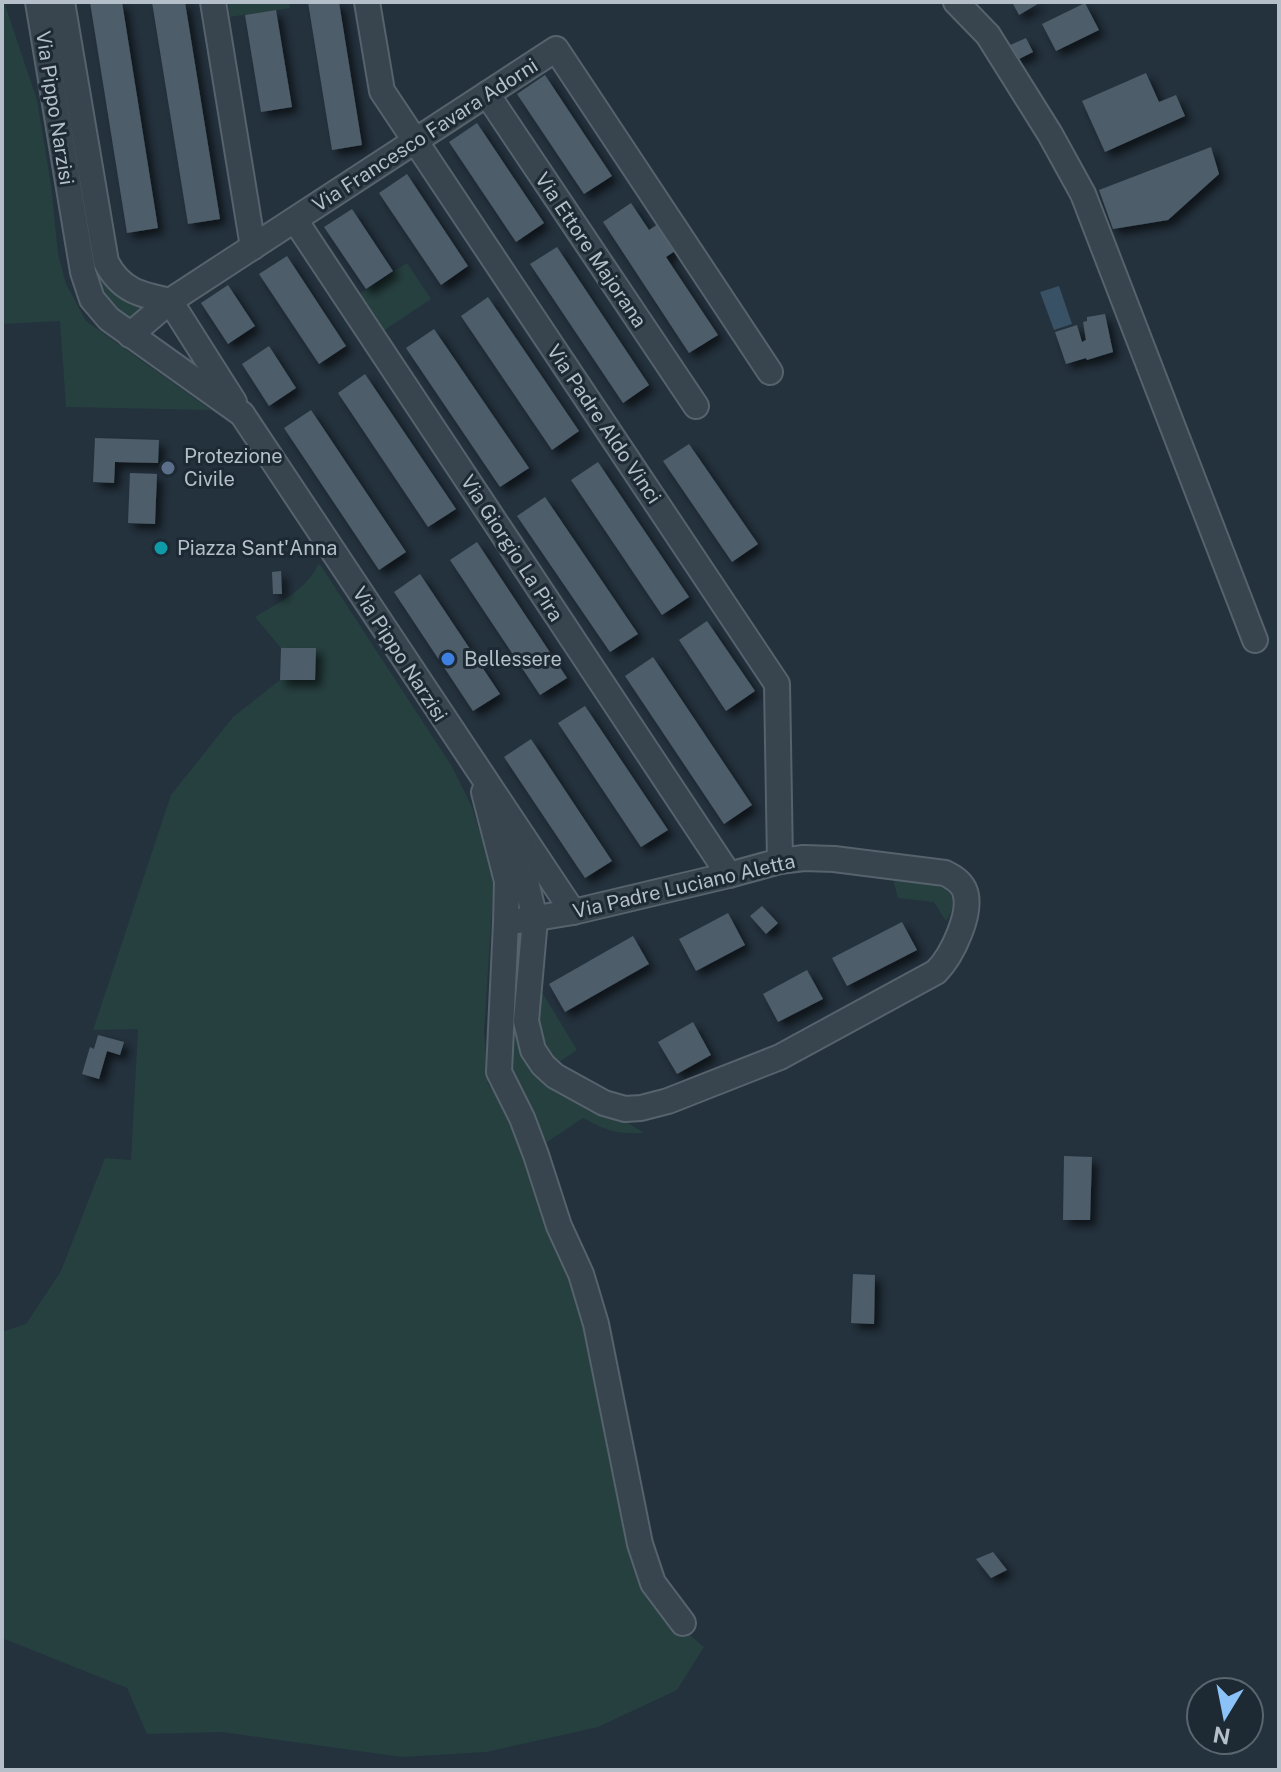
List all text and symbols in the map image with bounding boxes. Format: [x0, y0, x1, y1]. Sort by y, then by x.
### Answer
street label: Via Pippo Narzisi [31, 29, 79, 187]
street label: Via Francesco Favara Adorni [308, 53, 542, 217]
street label: Via Ettore Majorana [530, 168, 652, 332]
street label: Via Padre Aldo Vinci [542, 340, 666, 508]
place label: Protezione Civile [184, 444, 283, 491]
marker: Protezione Civile [159, 459, 177, 477]
street label: Via Giorgio La Pira [456, 470, 568, 626]
place label: Piazza Sant'Anna [177, 536, 337, 560]
marker: Piazza Sant'Anna [152, 539, 170, 557]
street label: Via Pippo Narzisi [348, 582, 452, 726]
place label: Bellessere [464, 647, 562, 671]
marker: Bellessere [439, 650, 457, 668]
street label: Via Padre Luciano Aletta [571, 849, 797, 923]
north arrow [1185, 1676, 1265, 1756]
text: N [1211, 1721, 1232, 1750]

